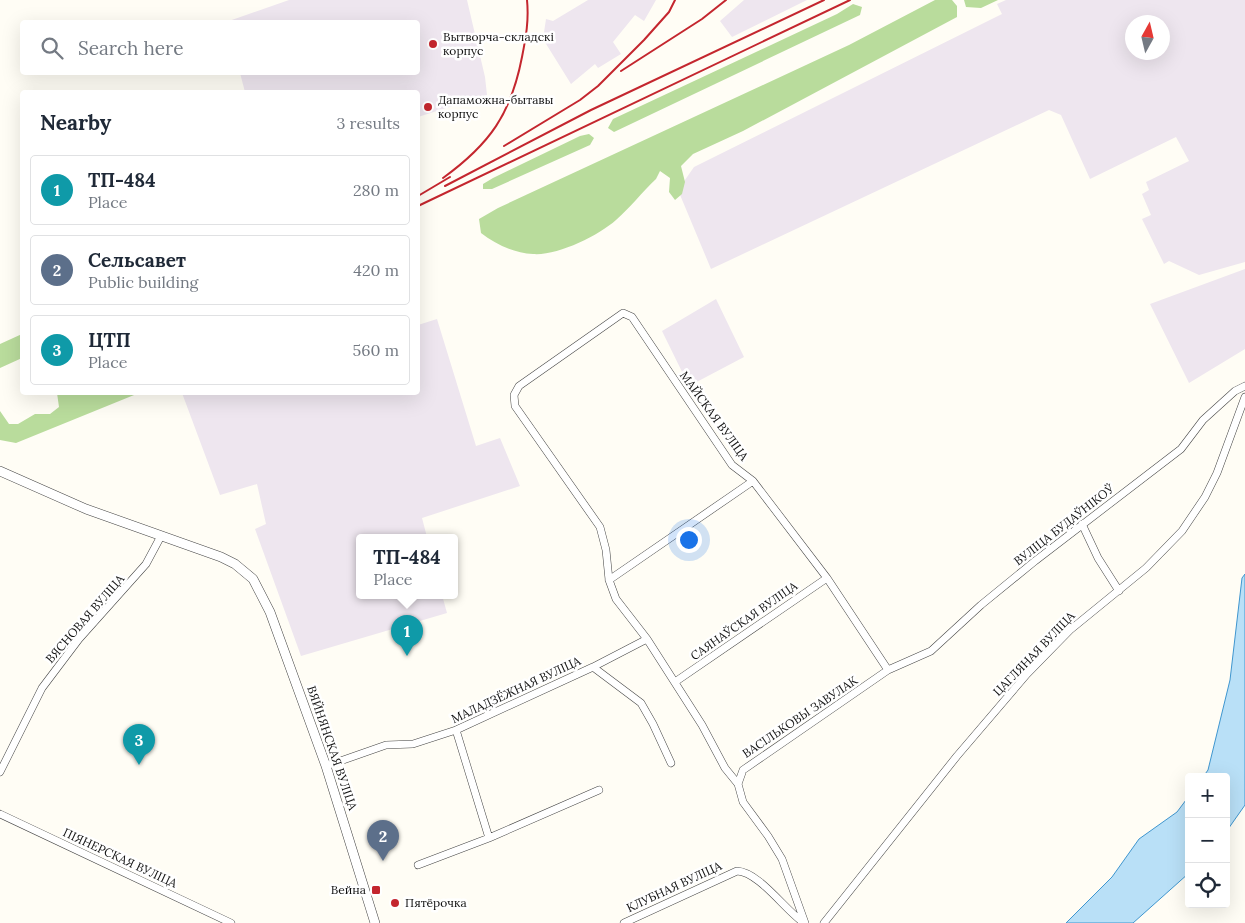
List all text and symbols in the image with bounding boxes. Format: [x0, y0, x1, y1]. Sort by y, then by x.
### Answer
north arrow [1125, 15, 1170, 60]
search box [20, 20, 420, 75]
place label: Вытворча-складскі корпус [443, 29, 554, 58]
icon: search [38, 34, 66, 62]
text: Search here [78, 36, 184, 60]
marker: Вытворча-складскі корпус [427, 38, 439, 50]
place label: Дапаможна-бытавы корпус [438, 92, 554, 121]
marker: Дапаможна-бытавы корпус [422, 101, 434, 113]
text: Nearby [40, 109, 111, 136]
text: 3 results [336, 113, 400, 133]
text: ТП-484 [88, 168, 156, 192]
text: 1 [54, 180, 60, 200]
text: 280 m [353, 180, 399, 200]
text: Place [88, 192, 127, 212]
text: Сельсавет [88, 248, 186, 272]
text: 2 [53, 260, 61, 280]
text: 420 m [353, 260, 399, 280]
text: Public building [88, 272, 198, 292]
text: ЦТП [88, 328, 131, 352]
text: 3 [53, 340, 61, 360]
text: 560 m [353, 340, 399, 360]
text: Place [88, 352, 127, 372]
street label: МАЙСКАЯ ВУЛІЦА [677, 368, 752, 464]
street label: ВУЛІЦА БУДАЎНІКОЎ [1011, 480, 1117, 568]
your location [676, 527, 702, 553]
popup [356, 534, 458, 599]
text: ТП-484 [373, 545, 441, 569]
text: Place [373, 569, 413, 589]
street label: ВЯСНОВАЯ ВУЛІЦА [42, 571, 127, 666]
street label: САЯНАЎСКАЯ ВУЛІЦА [687, 578, 800, 663]
street label: ЦАГЛЯНАЯ ВУЛІЦА [990, 608, 1078, 699]
pin: 1 [391, 615, 423, 656]
street label: МАЛАДЗЁЖНАЯ ВУЛІЦА [449, 653, 583, 726]
street label: ВАСІЛЬКОВЫ ЗАВУЛАК [739, 672, 861, 761]
street label: ВЯЙНЯНСКАЯ ВУЛІЦА [304, 684, 361, 813]
pin: 3 [123, 724, 155, 765]
map controls [1185, 773, 1230, 908]
button: + [1185, 773, 1230, 818]
button: − [1185, 818, 1230, 863]
pin: 2 [367, 820, 399, 861]
street label: ПІЯНЕРСКАЯ ВУЛІЦА [61, 824, 180, 891]
street label: КЛУБНАЯ ВУЛІЦА [624, 858, 724, 915]
button: locate [1185, 863, 1230, 908]
place label: Вейна [331, 882, 366, 897]
marker: Вейна [370, 884, 382, 896]
place label: Пятёрочка [405, 895, 467, 910]
marker: Пятёрочка [389, 897, 401, 909]

